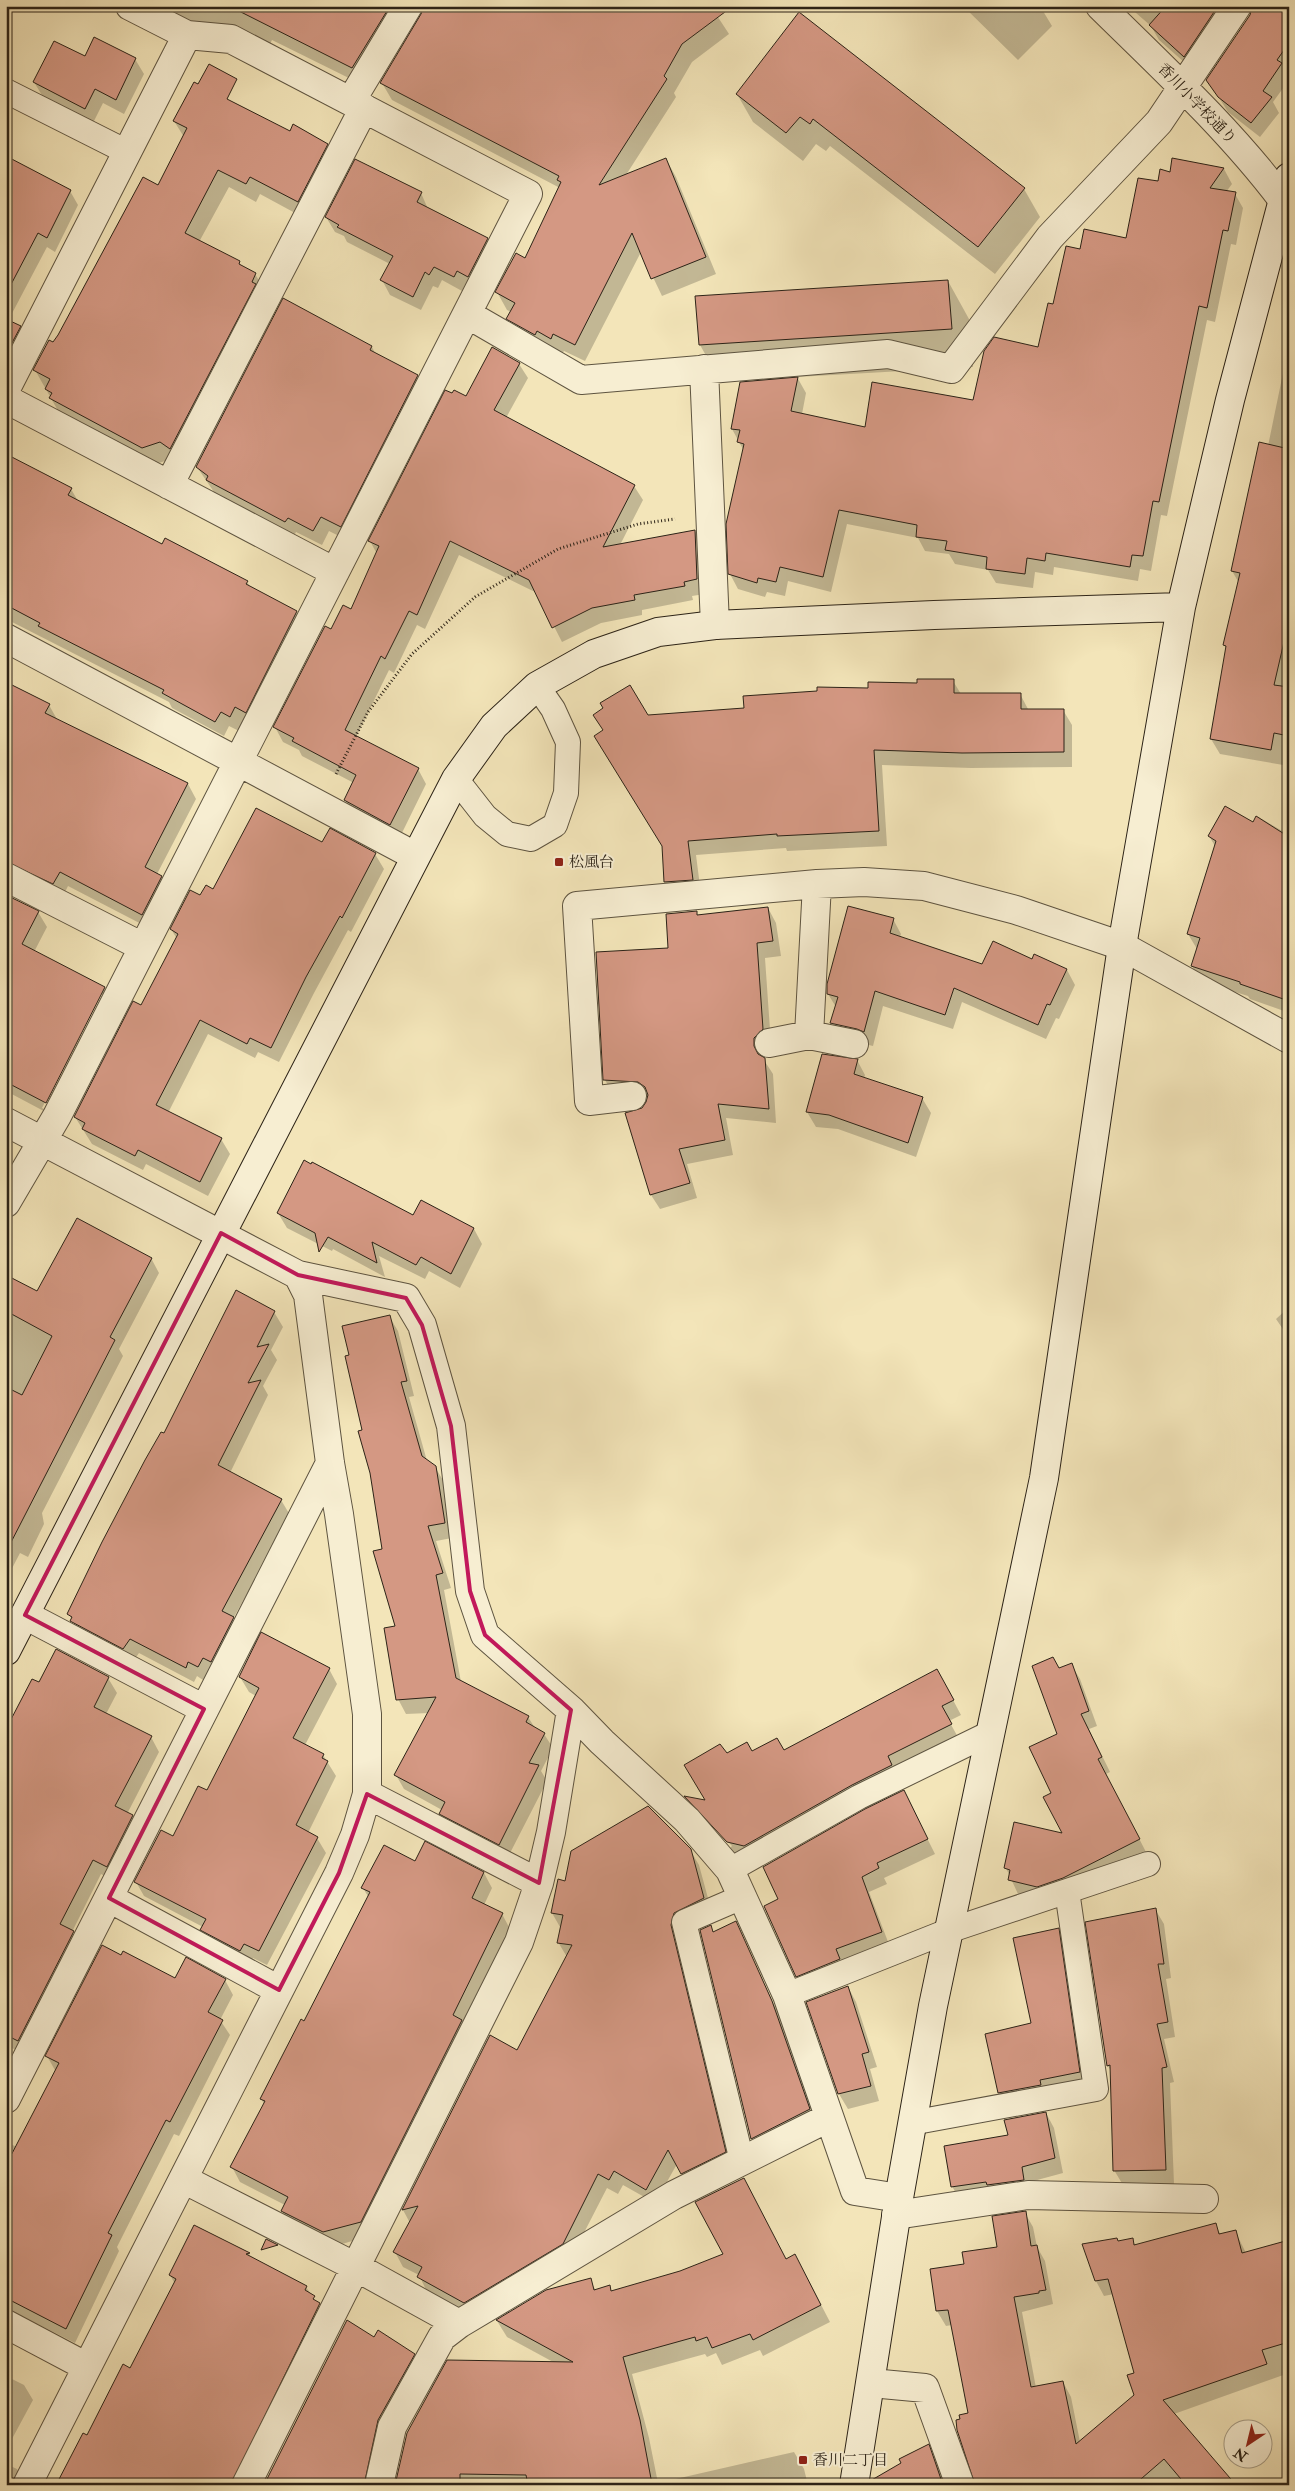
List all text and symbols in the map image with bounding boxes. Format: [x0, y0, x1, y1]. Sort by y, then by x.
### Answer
street label: 香川小学校通り [1154, 60, 1240, 148]
place label: 松風台 [569, 853, 614, 872]
marker: 松風台 [553, 856, 565, 868]
north arrow [1222, 2418, 1272, 2468]
text: N [1230, 2443, 1252, 2465]
place label: 香川二丁目 [813, 2451, 888, 2470]
marker: 香川二丁目 [797, 2454, 809, 2466]

